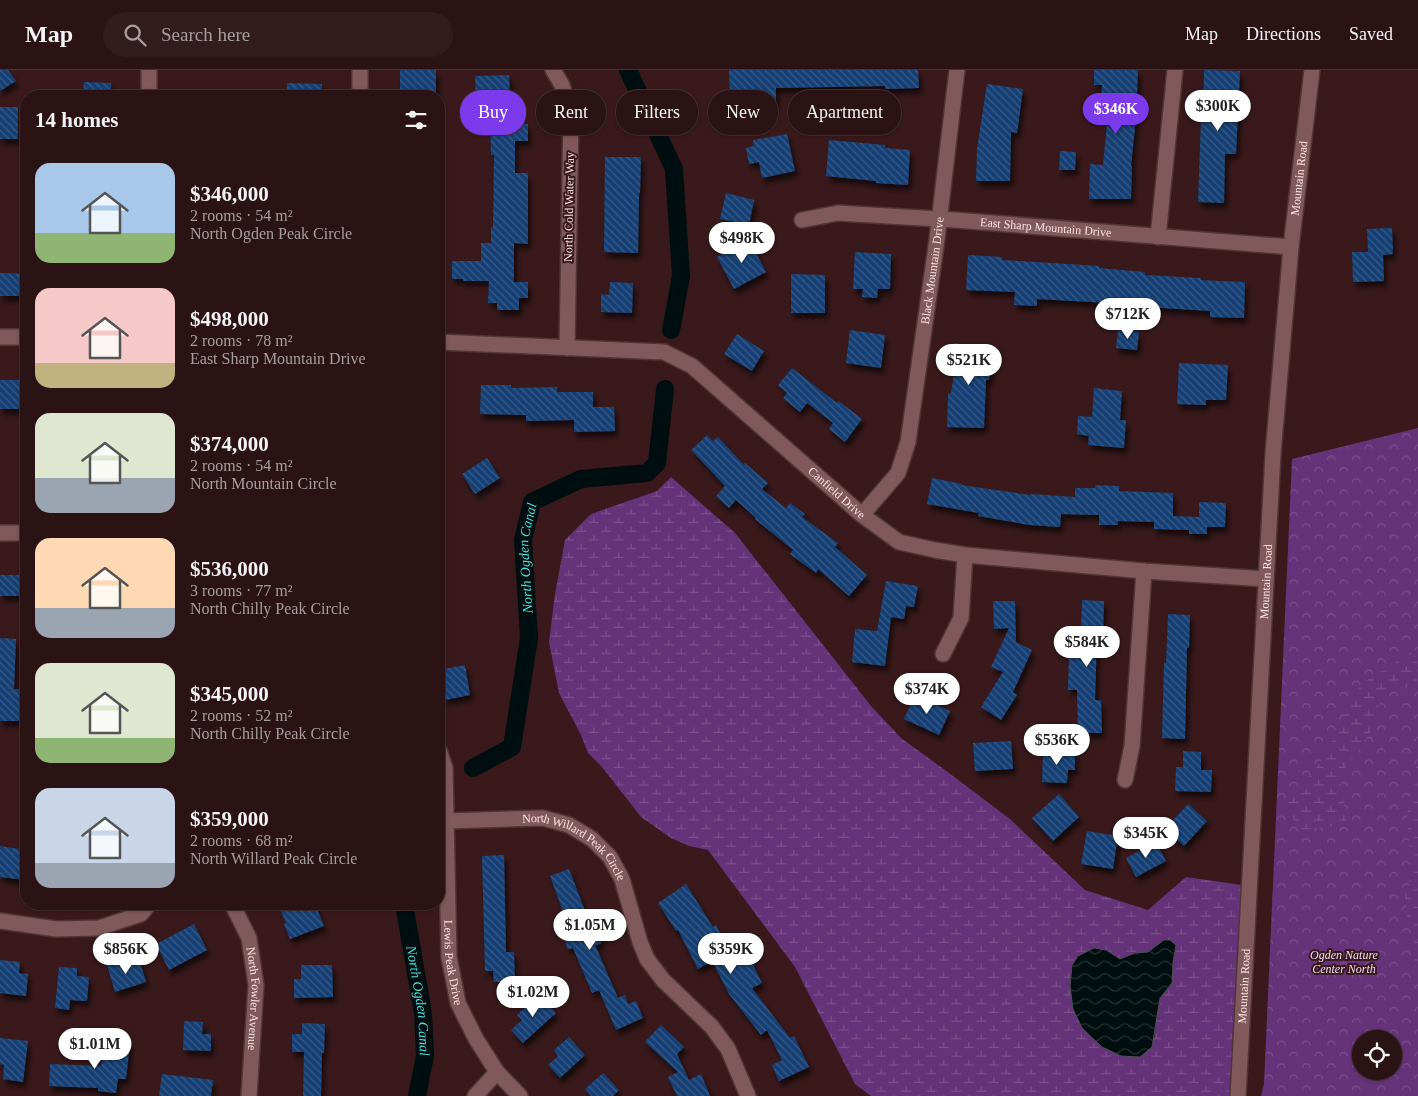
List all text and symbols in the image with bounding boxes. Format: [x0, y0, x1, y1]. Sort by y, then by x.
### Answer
search box [103, 12, 453, 57]
text: Map [25, 21, 73, 47]
icon: search [121, 21, 149, 49]
text: Search here [161, 24, 250, 45]
text: Map [1185, 24, 1218, 44]
text: Directions [1246, 24, 1321, 44]
text: Saved [1349, 24, 1393, 44]
chip: Buy [460, 90, 526, 135]
chip: Rent [536, 90, 606, 135]
chip: Filters [616, 90, 698, 135]
chip: New [708, 90, 778, 135]
chip: Apartment [788, 90, 901, 135]
pin: $300K [1183, 90, 1253, 132]
pin: $346K [1081, 92, 1151, 135]
text: $300K [1196, 97, 1240, 114]
text: $346K [1094, 100, 1138, 117]
icon: filters [402, 106, 430, 134]
text: 14 homes [35, 108, 118, 132]
street label: Mountain Road [1288, 140, 1311, 216]
street label: North Cold Water Way [561, 152, 577, 262]
text: $346,000 [190, 182, 269, 206]
icon: home [75, 183, 135, 243]
text: 2 rooms · 54 m² [190, 207, 293, 224]
street label: East Sharp Mountain Drive [980, 215, 1112, 240]
street label: Black Mountain Drive [918, 216, 947, 325]
pin: $498K [707, 222, 777, 264]
text: North Ogden Peak Circle [190, 225, 352, 242]
text: $498K [720, 229, 764, 246]
pin: $712K [1093, 298, 1163, 340]
text: $712K [1106, 305, 1150, 322]
text: $498,000 [190, 307, 269, 331]
icon: home [75, 308, 135, 368]
text: 2 rooms · 78 m² [190, 332, 293, 349]
pin: $521K [934, 344, 1004, 386]
text: East Sharp Mountain Drive [190, 350, 366, 367]
text: $521K [947, 351, 991, 368]
text: $374,000 [190, 432, 269, 456]
icon: home [75, 433, 135, 493]
text: 2 rooms · 54 m² [190, 457, 293, 474]
street label: Canfield Drive [805, 464, 868, 522]
text: North Mountain Circle [190, 475, 337, 492]
water label: North Ogden Canal [516, 501, 540, 615]
street label: Mountain Road [1257, 544, 1275, 620]
text: $536,000 [190, 557, 269, 581]
icon: home [75, 558, 135, 618]
text: 3 rooms · 77 m² [190, 582, 293, 599]
text: North Chilly Peak Circle [190, 600, 350, 617]
pin: $584K [1052, 626, 1122, 668]
text: $584K [1065, 633, 1109, 650]
pin: $374K [892, 672, 962, 715]
text: $374K [905, 680, 949, 697]
text: $345,000 [190, 682, 269, 706]
icon: home [75, 683, 135, 743]
text: 2 rooms · 52 m² [190, 707, 293, 724]
pin: $536K [1022, 724, 1092, 766]
text: North Chilly Peak Circle [190, 725, 350, 742]
text: $536K [1035, 731, 1079, 748]
text: $359,000 [190, 807, 269, 831]
icon: home [75, 808, 135, 868]
street label: North Willard Peak Circle [522, 811, 628, 883]
pin: $345K [1111, 816, 1181, 859]
text: $345K [1124, 824, 1168, 841]
text: 2 rooms · 68 m² [190, 832, 293, 849]
text: North Willard Peak Circle [190, 850, 357, 867]
pin: $1.05M [549, 908, 631, 951]
text: $1.05M [564, 916, 616, 933]
street label: Lewis Peak Drive [441, 920, 465, 1006]
pin: $856K [91, 932, 161, 975]
pin: $359K [696, 932, 766, 975]
text: $856K [104, 940, 148, 957]
text: $359K [709, 940, 753, 957]
water label: North Ogden Canal [403, 944, 432, 1056]
street label: North Fowler Avenue [243, 946, 263, 1051]
street label: Mountain Road [1235, 948, 1253, 1024]
park label: Ogden Nature Center North [1310, 948, 1379, 976]
pin: $1.02M [492, 976, 574, 1018]
text: $1.02M [507, 983, 559, 1000]
pin: $1.01M [54, 1028, 136, 1070]
map controls [1352, 1030, 1402, 1080]
button: locate [1352, 1030, 1402, 1080]
text: $1.01M [69, 1035, 121, 1052]

